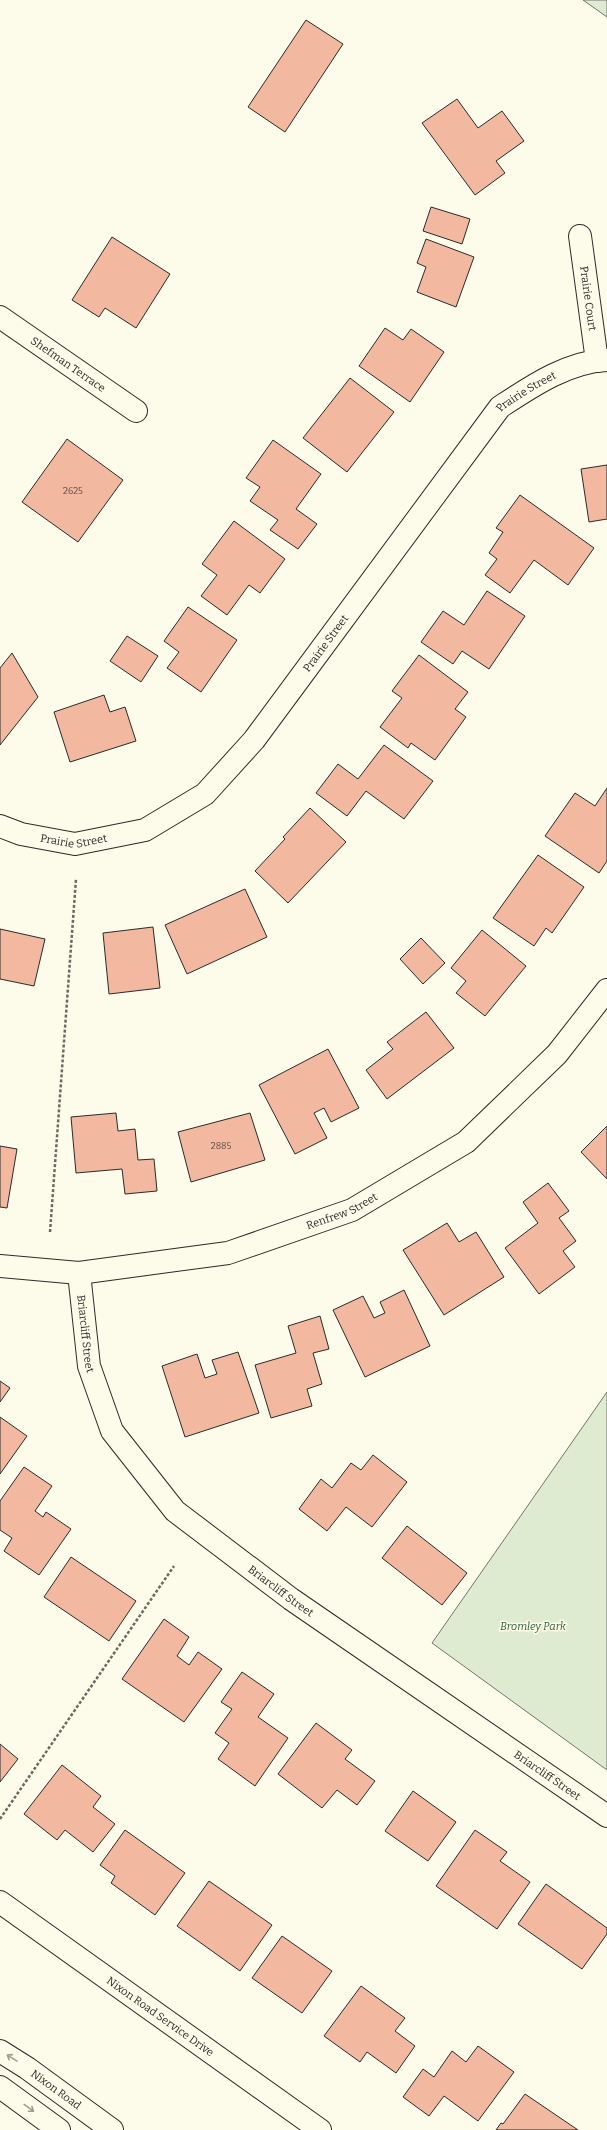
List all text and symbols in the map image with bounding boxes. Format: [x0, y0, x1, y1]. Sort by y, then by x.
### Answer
street label: Prairie Court [577, 265, 599, 332]
street label: Shefman Terrace [28, 334, 108, 395]
street label: Prairie Street [493, 369, 558, 414]
house number: 2625 [63, 486, 83, 496]
street label: Prairie Street [301, 612, 351, 675]
street label: Prairie Street [39, 832, 108, 851]
house number: 2885 [211, 1141, 231, 1151]
street label: Renfrew Street [305, 1190, 380, 1232]
street label: Briarcliff Street [74, 1294, 97, 1374]
street label: Briarcliff Street [245, 1563, 316, 1620]
park label: Bromley Park [500, 1620, 567, 1633]
street label: Briarcliff Street [511, 1748, 583, 1803]
street label: Nixon Road Service Drive [104, 1974, 216, 2059]
one-way arrow [6, 2054, 18, 2062]
street label: Nixon Road [28, 2067, 84, 2113]
one-way arrow [24, 2104, 35, 2113]

